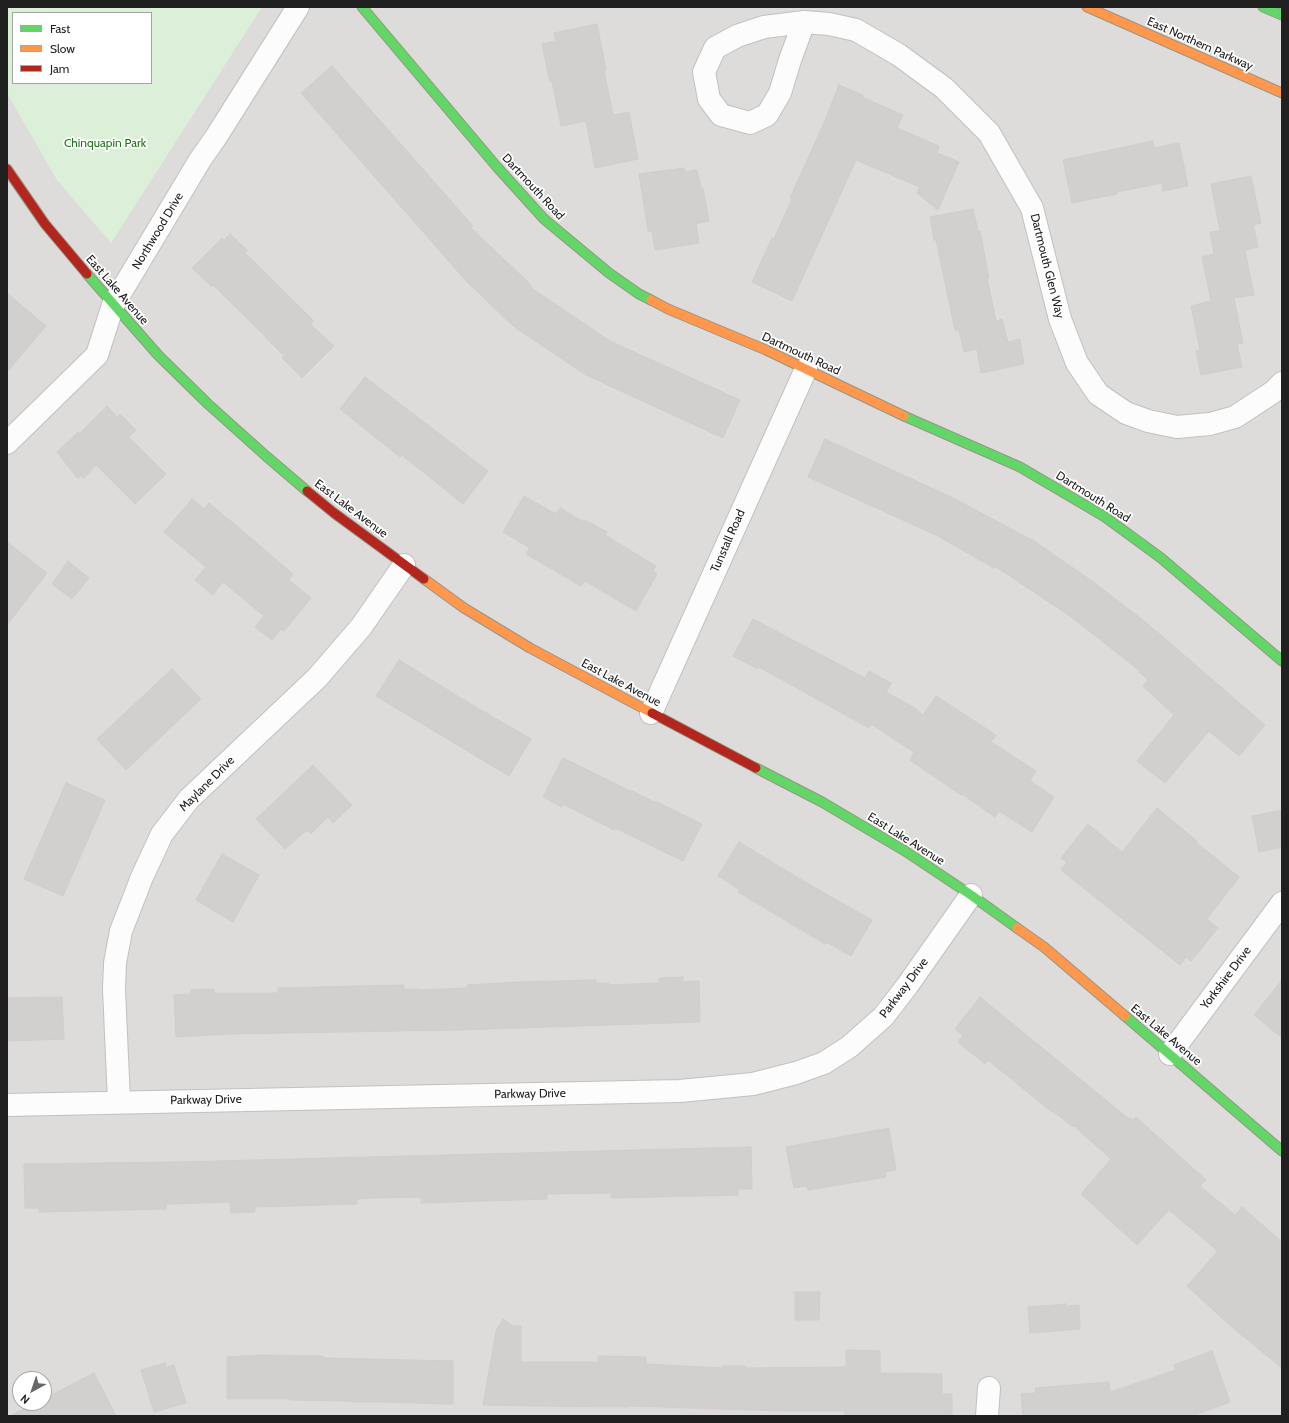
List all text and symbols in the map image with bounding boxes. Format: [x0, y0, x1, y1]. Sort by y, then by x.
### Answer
legend [12, 12, 152, 84]
street label: East Northern Parkway [1145, 14, 1255, 74]
text: Fast [50, 21, 70, 36]
text: Slow [50, 41, 75, 56]
text: Jam [50, 61, 69, 76]
park label: Chinquapin Park [64, 136, 146, 150]
street label: Dartmouth Road [499, 151, 567, 223]
street label: Northwood Drive [129, 190, 187, 272]
street label: Dartmouth Glen Way [1027, 212, 1067, 320]
street label: East Lake Avenue [83, 252, 151, 328]
street label: Dartmouth Road [759, 330, 843, 378]
street label: Dartmouth Road [1053, 468, 1133, 526]
street label: East Lake Avenue [312, 477, 390, 541]
street label: Tunstall Road [708, 507, 748, 575]
street label: East Lake Avenue [579, 656, 663, 710]
street label: Maylane Drive [176, 753, 238, 815]
street label: East Lake Avenue [865, 810, 947, 868]
street label: Yorkshire Drive [1198, 944, 1254, 1012]
street label: Parkway Drive [877, 955, 931, 1021]
street label: East Lake Avenue [1128, 1001, 1204, 1069]
street label: Parkway Drive [494, 1086, 566, 1102]
street label: Parkway Drive [170, 1092, 242, 1108]
north arrow [12, 1371, 52, 1411]
text: N [17, 1392, 32, 1407]

